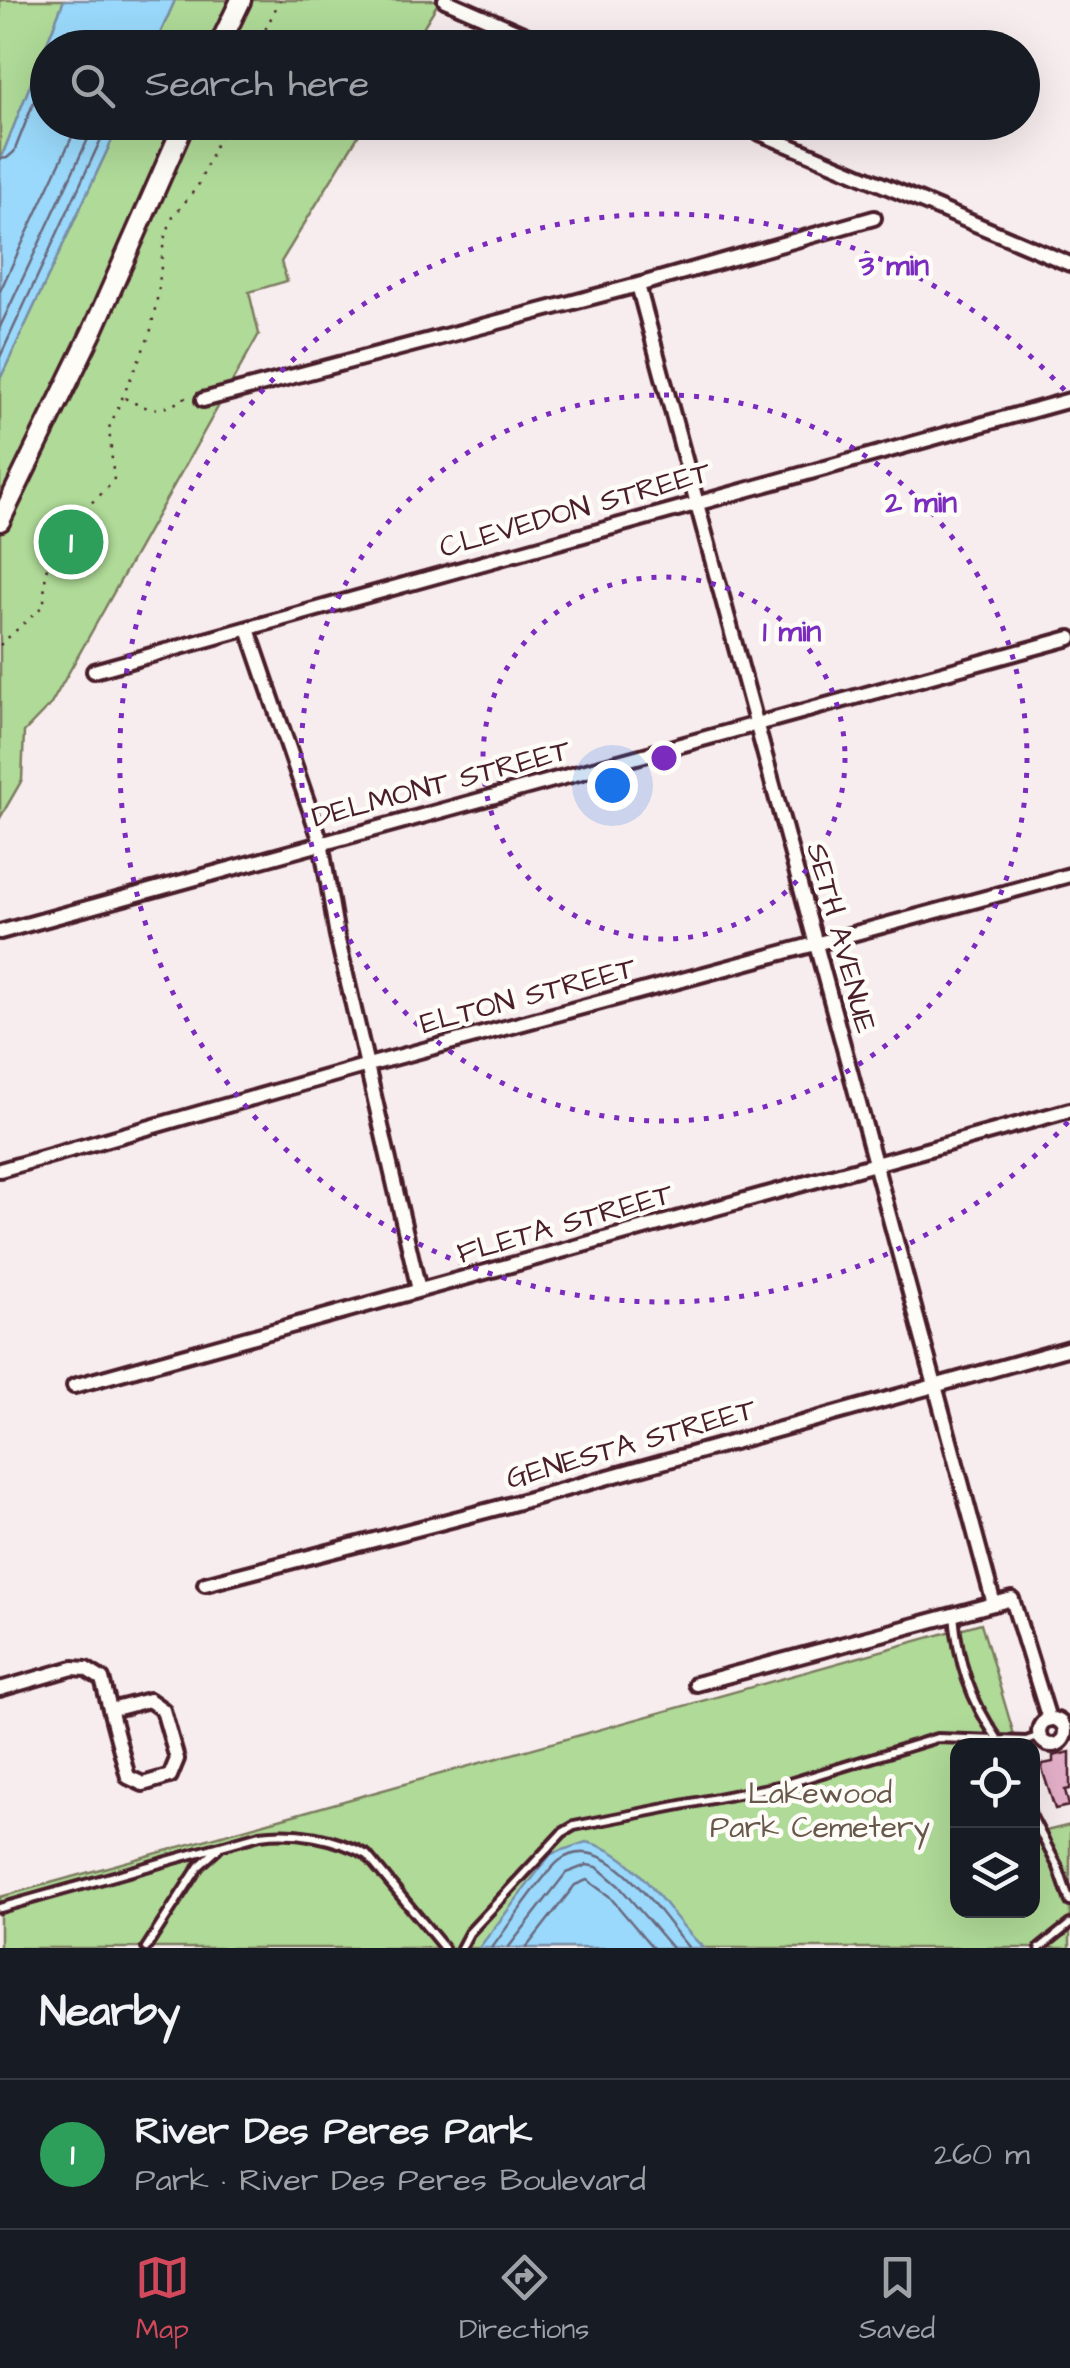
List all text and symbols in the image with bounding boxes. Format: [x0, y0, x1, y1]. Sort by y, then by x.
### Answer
search box [30, 30, 1040, 140]
icon: search [65, 58, 120, 113]
text: Search here [145, 59, 369, 111]
text: 3 min [858, 245, 929, 287]
street label: CLEVEDON STREET [435, 451, 716, 569]
text: 2 min [884, 482, 957, 524]
pin: 1 [38, 504, 104, 580]
text: 1 min [763, 611, 821, 653]
street label: DELMONT STREET [307, 729, 575, 839]
centre of rings [646, 740, 682, 776]
your location [587, 760, 638, 811]
street label: SETH AVENUE [795, 838, 887, 1038]
street label: ELTON STREET [415, 947, 641, 1045]
street label: FLETA STREET [452, 1173, 678, 1275]
street label: GENESTA STREET [501, 1388, 761, 1500]
map controls [950, 1738, 1040, 1918]
button: locate [950, 1738, 1040, 1828]
park label: Lakewood Park Cemetery [710, 1773, 930, 1850]
button: layers [950, 1828, 1040, 1918]
text: Nearby [40, 1984, 180, 2042]
text: River Des Peres Park [135, 2106, 532, 2158]
text: 1 [70, 2132, 75, 2177]
text: 260 m [934, 2132, 1030, 2177]
text: Park · River Des Peres Boulevard [135, 2158, 646, 2203]
tab: Map [135, 2250, 190, 2349]
tab: Directions [459, 2250, 589, 2349]
tab: Saved [859, 2250, 935, 2349]

